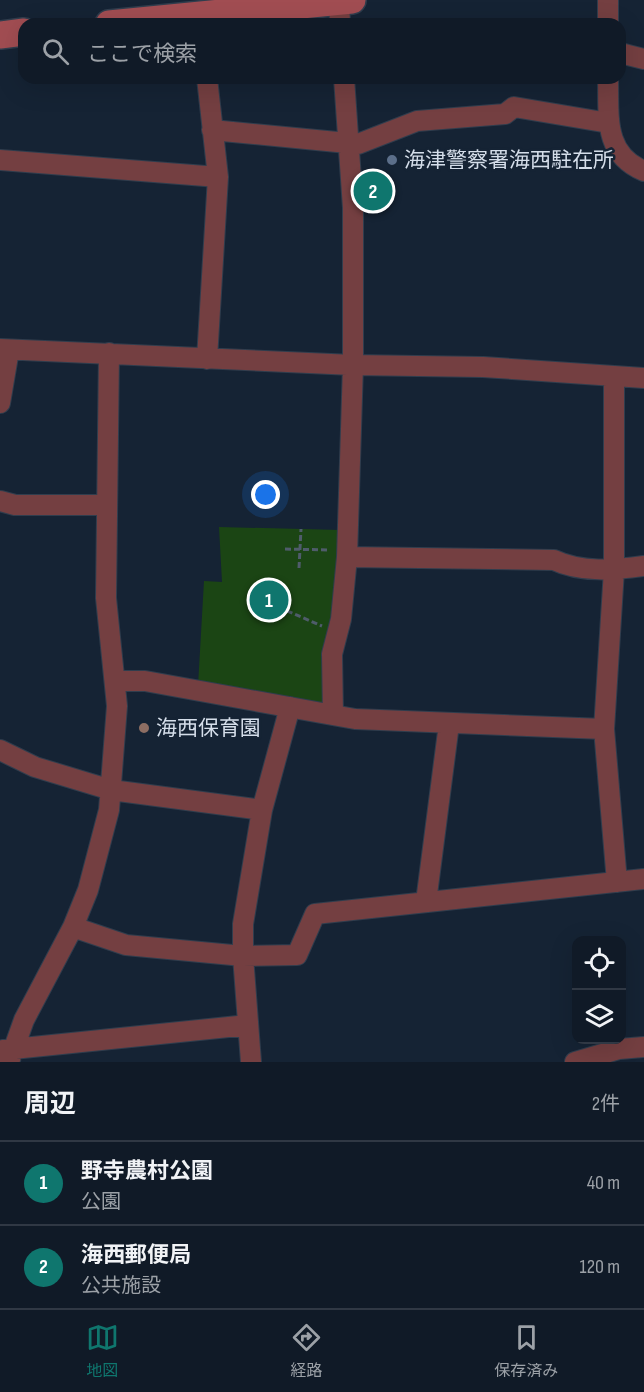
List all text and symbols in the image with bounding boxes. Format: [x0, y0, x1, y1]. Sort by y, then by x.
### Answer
search box [18, 18, 626, 84]
icon: search [39, 35, 72, 68]
text: ここで検索 [87, 41, 197, 68]
place label: 海津警察署海西駐在所 [404, 148, 614, 173]
marker: 海津警察署海西駐在所 [385, 153, 399, 167]
pin: 2 [354, 168, 392, 213]
your location [251, 480, 280, 509]
pin: 1 [250, 578, 288, 622]
place label: 海西保育園 [156, 716, 261, 741]
marker: 海西保育園 [137, 721, 151, 735]
map controls [572, 936, 626, 1044]
button: locate [572, 936, 626, 990]
button: layers [572, 990, 626, 1044]
text: 周辺 [24, 1089, 76, 1120]
text: 2件 [592, 1092, 620, 1116]
text: 野寺農村公園 [81, 1158, 213, 1185]
text: 1 [40, 1171, 47, 1195]
text: 40 m [587, 1171, 620, 1195]
text: 公園 [81, 1190, 121, 1214]
text: 海西郵便局 [81, 1242, 191, 1269]
text: 2 [39, 1255, 48, 1279]
text: 120 m [580, 1255, 620, 1279]
text: 公共施設 [81, 1274, 161, 1298]
tab: 地図 [86, 1321, 119, 1381]
tab: 経路 [290, 1321, 323, 1381]
tab: 保存済み [494, 1321, 558, 1381]

